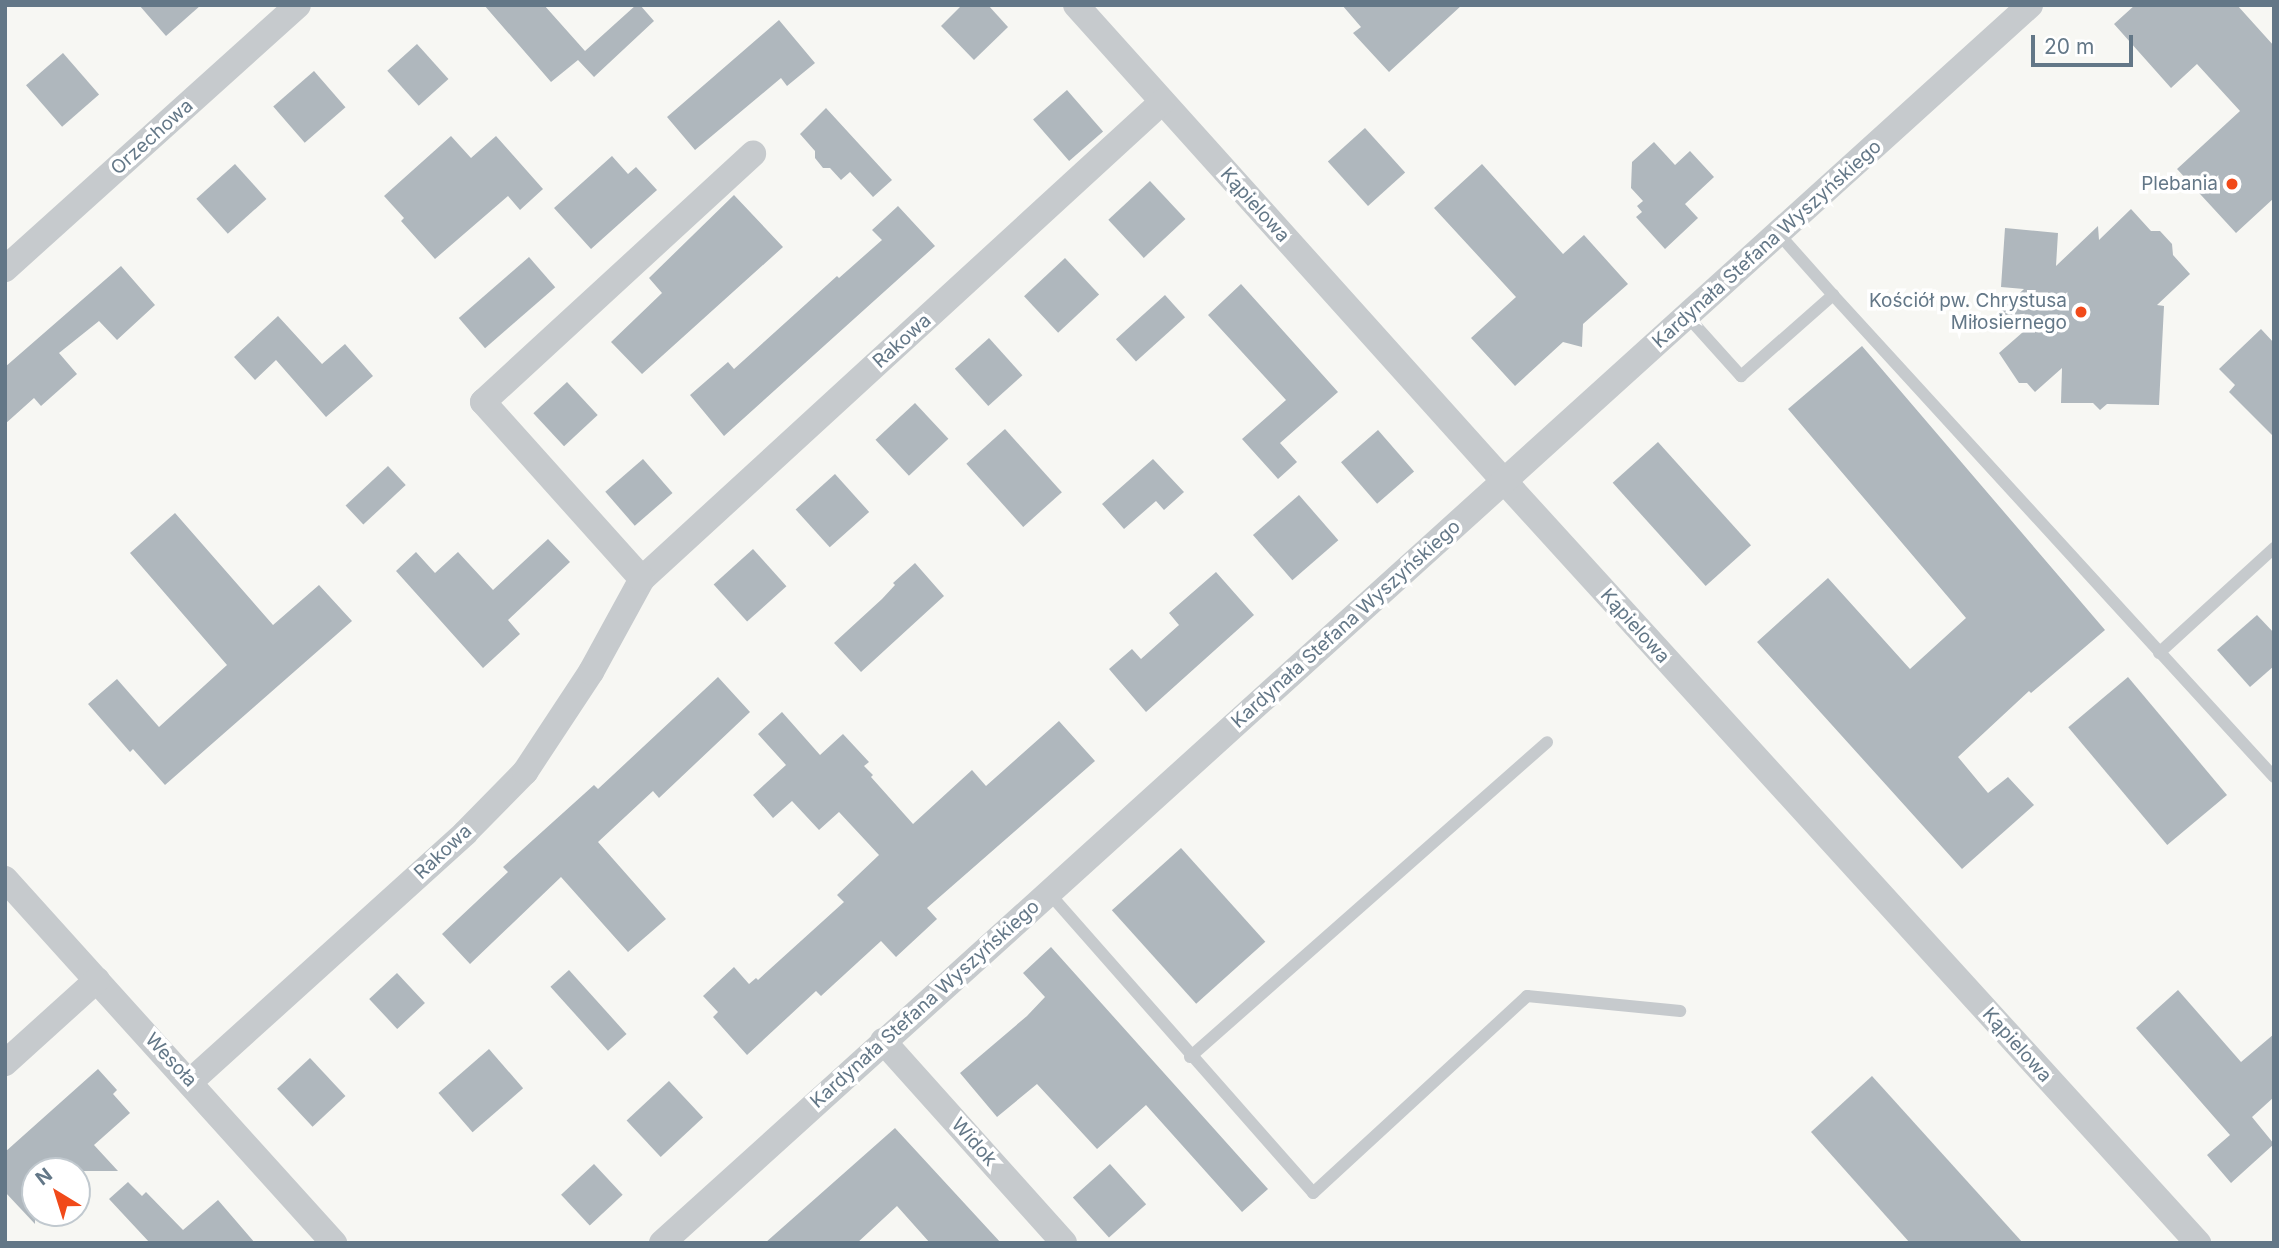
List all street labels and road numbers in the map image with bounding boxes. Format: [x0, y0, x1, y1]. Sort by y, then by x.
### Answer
street label: Orzechowa [106, 94, 198, 180]
street label: Kardynała Stefana Wyszyńskiego [1648, 135, 1886, 353]
street label: Kąpielowa [1216, 163, 1294, 247]
street label: Rakowa [868, 309, 936, 373]
street label: Kardynała Stefana Wyszyńskiego [1227, 515, 1465, 733]
street label: Kąpielowa [1596, 584, 1674, 668]
street label: Rakowa [410, 820, 476, 884]
street label: Kardynała Stefana Wyszyńskiego [806, 895, 1044, 1113]
street label: Kąpielowa [1978, 1003, 2056, 1087]
street label: Wesoła [140, 1028, 202, 1092]
street label: Widok [947, 1113, 1001, 1171]

